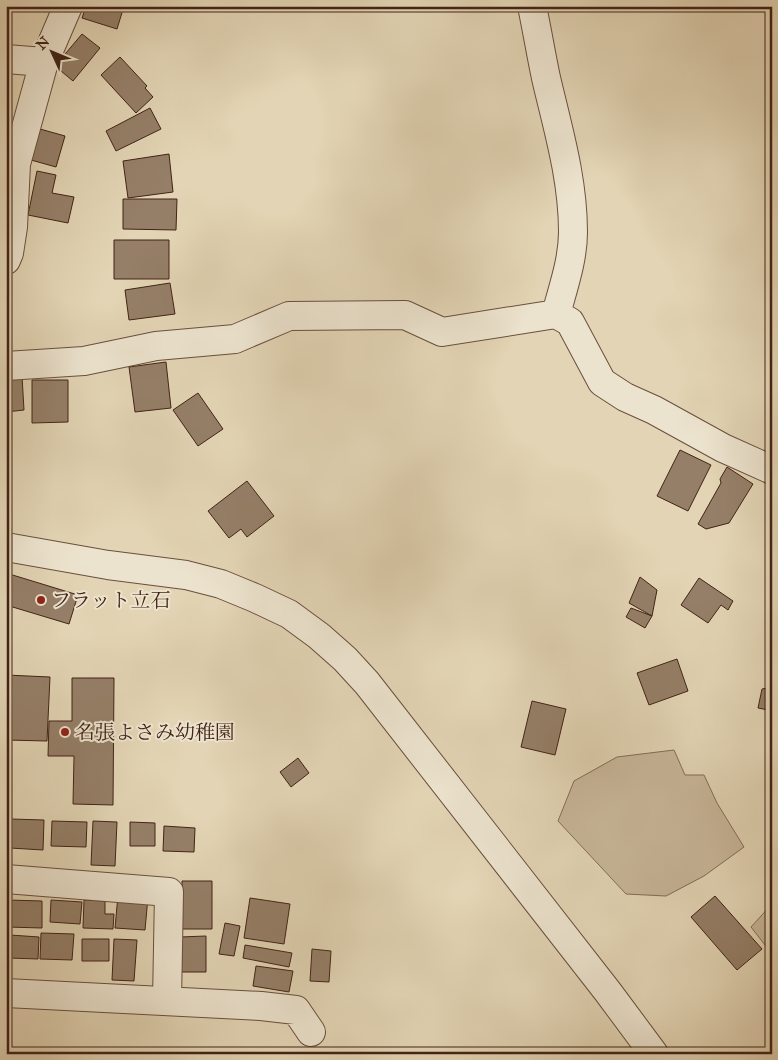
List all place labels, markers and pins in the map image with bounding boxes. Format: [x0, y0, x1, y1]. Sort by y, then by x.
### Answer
place label: フラット立石 [51, 588, 171, 612]
marker: フラット立石 [35, 594, 47, 606]
place label: 名張よさみ幼稚園 [75, 720, 235, 744]
marker: 名張よさみ幼稚園 [59, 726, 71, 738]

